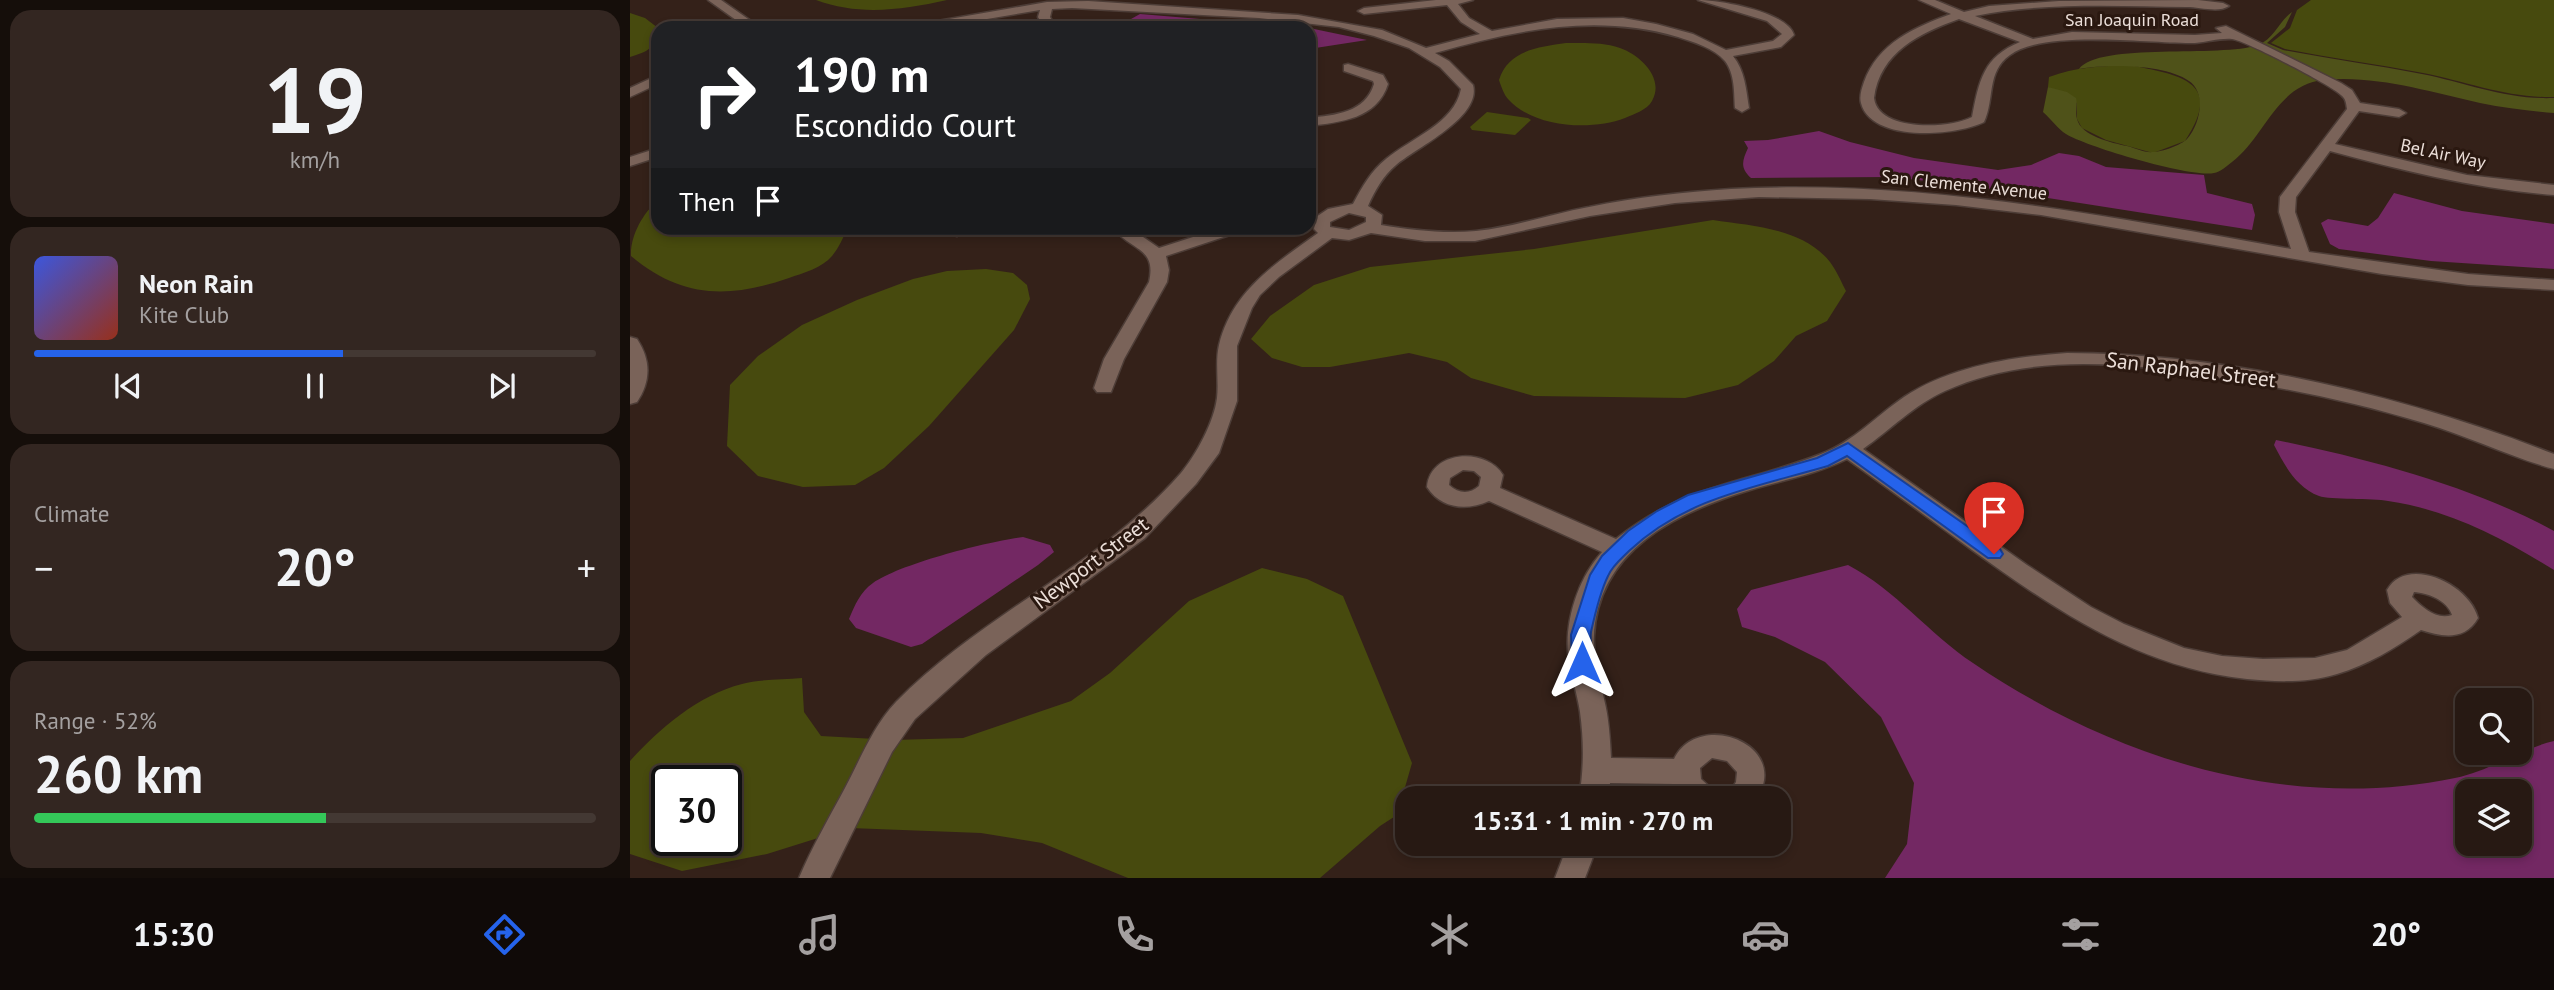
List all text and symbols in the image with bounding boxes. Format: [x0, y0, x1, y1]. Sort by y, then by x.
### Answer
street label: San Joaquin Road [2065, 8, 2199, 31]
text: 19 [263, 40, 367, 158]
text: 190 m [794, 42, 929, 106]
icon: right [679, 49, 770, 140]
text: Escondido Court [794, 104, 1016, 146]
street label: Bel Air Way [2398, 133, 2488, 174]
text: km/h [290, 145, 340, 174]
street label: San Clemente Avenue [1880, 164, 2048, 205]
icon: arrive [749, 182, 787, 220]
text: Then [679, 185, 735, 218]
text: Neon Rain [139, 267, 254, 300]
text: Kite Club [139, 300, 229, 329]
street label: San Raphael Street [2105, 346, 2277, 393]
icon: previous [109, 367, 147, 405]
icon: pause [296, 367, 334, 405]
icon: next [483, 367, 521, 405]
pin [1964, 482, 2024, 554]
icon: arrive [1975, 493, 2013, 531]
text: Climate [34, 499, 109, 528]
street label: Newport Street [1028, 511, 1153, 615]
text: 20° [274, 533, 356, 600]
text: − [34, 543, 53, 592]
text: + [577, 543, 596, 592]
position arrow [1545, 626, 1619, 700]
map controls [2455, 688, 2532, 856]
button: search [2455, 688, 2532, 765]
text: Range · 52% [34, 706, 157, 735]
text: 260 km [34, 740, 203, 807]
speed limit sign: 30 [651, 765, 742, 856]
button: layers [2455, 779, 2532, 856]
text: 15:31 · 1 min · 270 m [1473, 804, 1713, 837]
icon: directions [480, 910, 529, 959]
icon: music [795, 910, 844, 959]
icon: phone [1110, 910, 1159, 959]
icon: climate [1425, 910, 1474, 959]
icon: car [1741, 910, 1790, 959]
icon: filters [2056, 910, 2105, 959]
text: 15:30 [133, 913, 214, 955]
text: 20° [2371, 913, 2421, 955]

